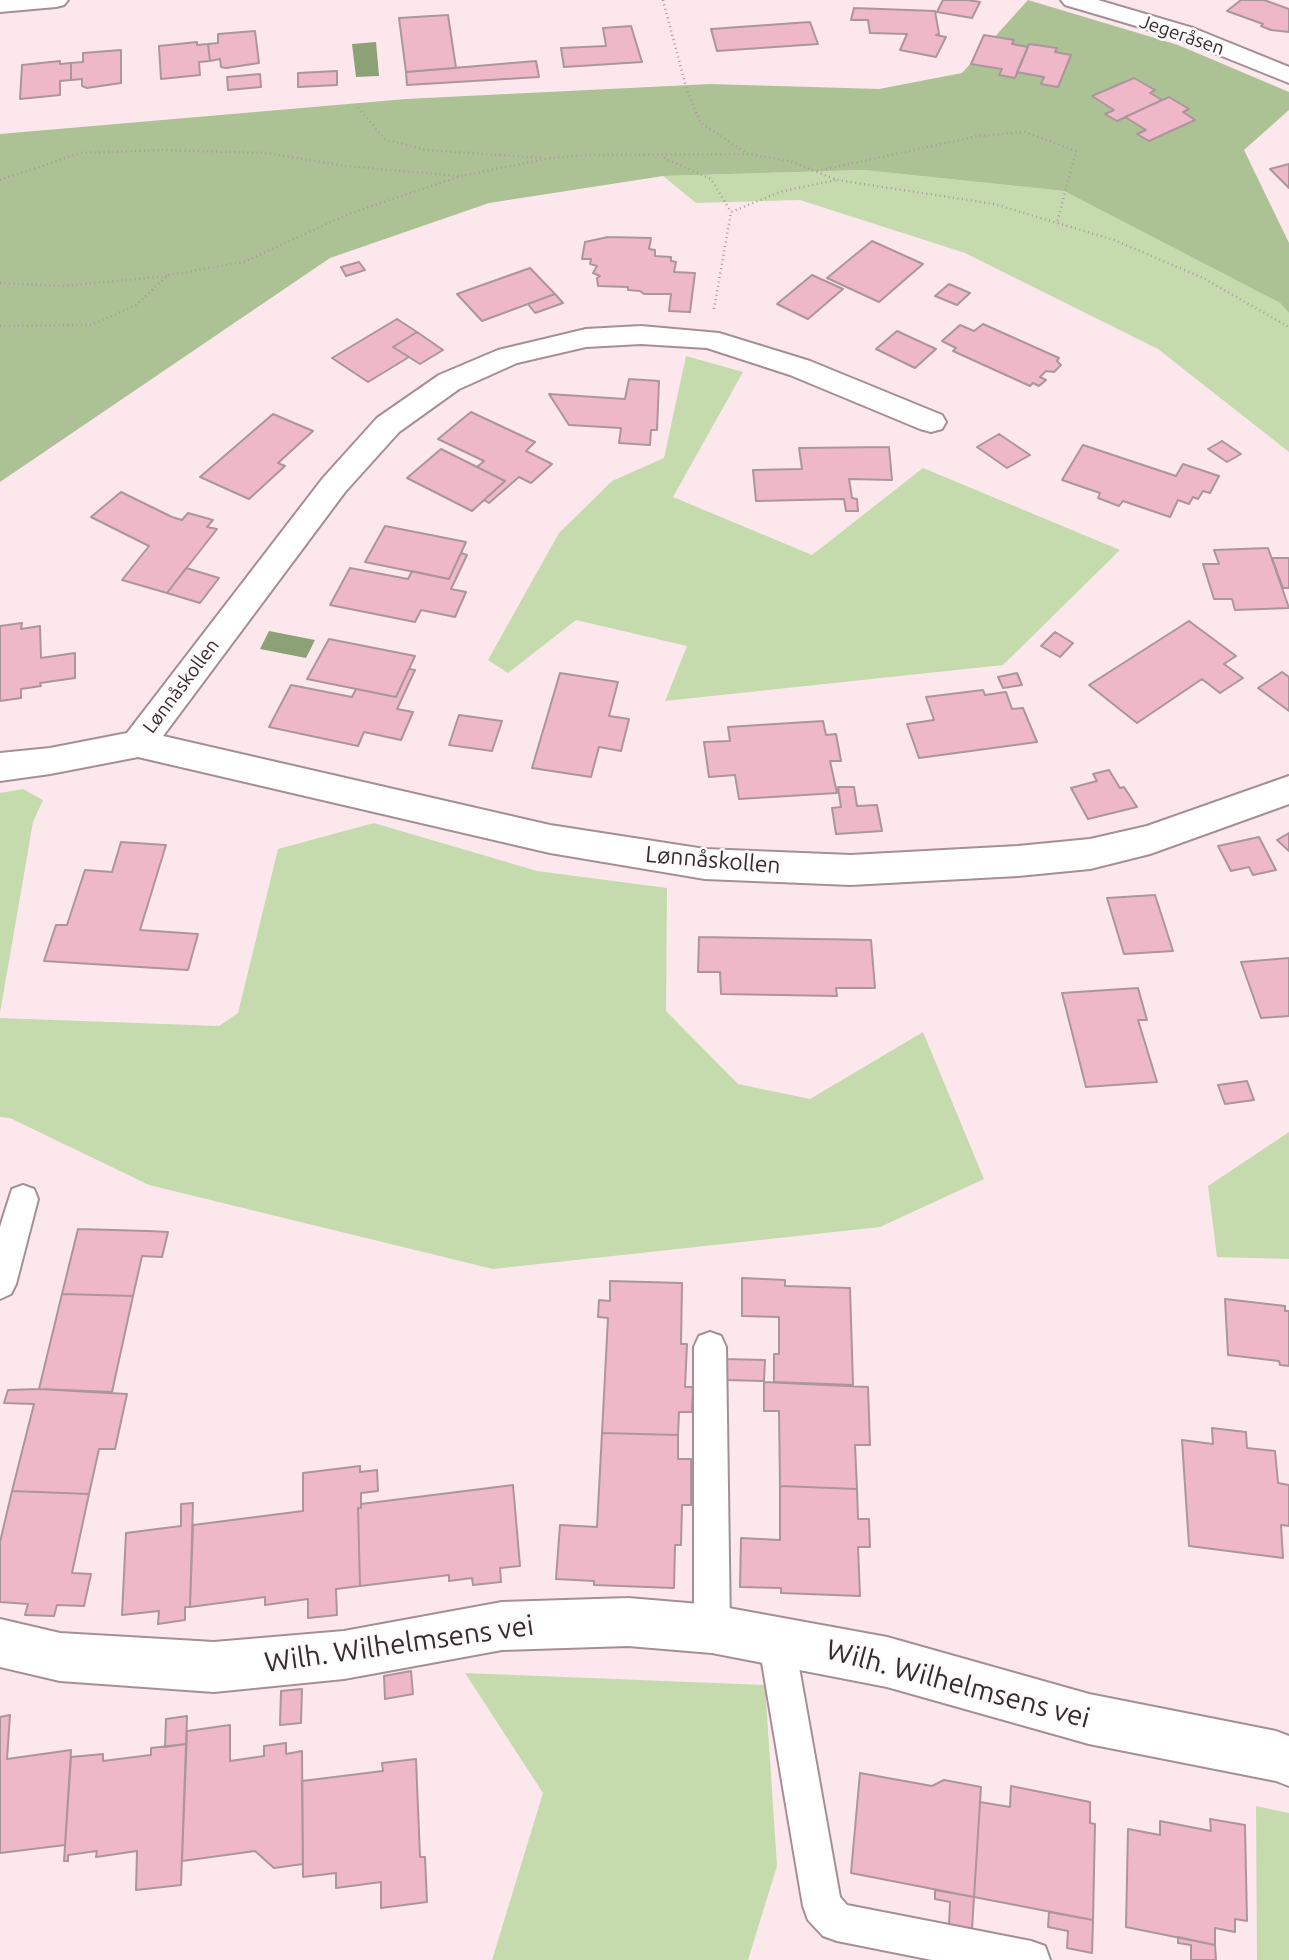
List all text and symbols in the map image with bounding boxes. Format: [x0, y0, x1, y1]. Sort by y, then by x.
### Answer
street label: Jegeråsen [1137, 10, 1227, 60]
street label: Lønnåskollen [138, 634, 224, 738]
street label: Lønnåskollen [644, 840, 782, 880]
street label: Wilh. Wilhelmsens vei [262, 1608, 536, 1680]
street label: Wilh. Wilhelmsens vei [823, 1633, 1093, 1735]

